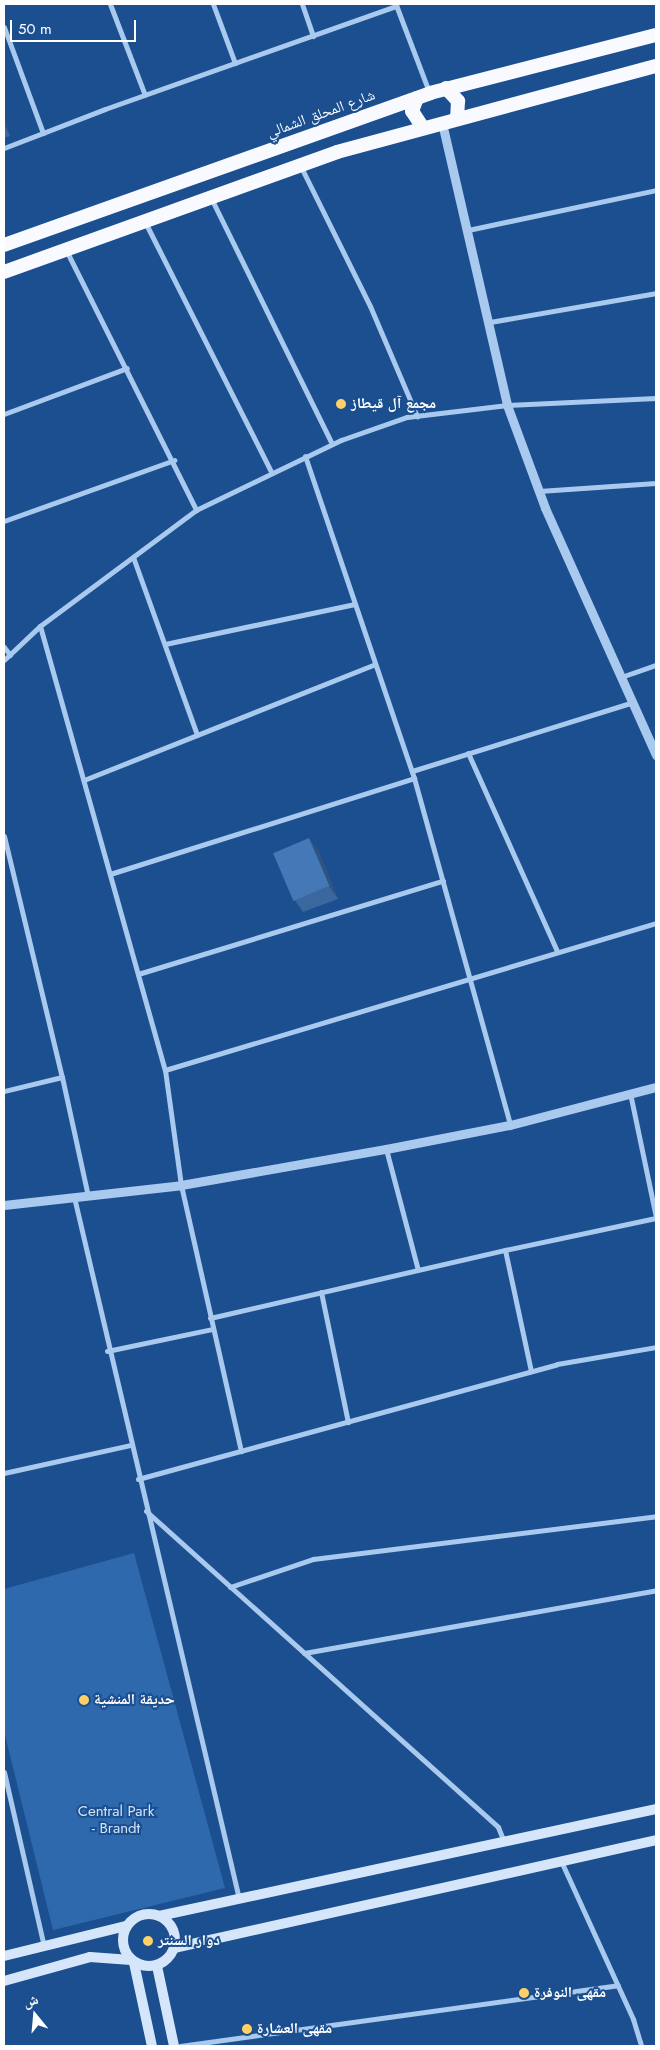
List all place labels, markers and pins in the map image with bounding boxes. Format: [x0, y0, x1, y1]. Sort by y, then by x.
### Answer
place label: مجمع آل قيطاز [351, 395, 436, 413]
marker: مجمع آل قيطاز [335, 398, 347, 410]
place label: حديقة المنشية [94, 1691, 175, 1709]
marker: حديقة المنشية [78, 1694, 90, 1706]
place label: دوار السنتر [158, 1932, 220, 1950]
marker: دوار السنتر [142, 1935, 154, 1947]
place label: مقهى النوفرة [534, 1984, 606, 2002]
marker: مقهى النوفرة [518, 1987, 530, 1999]
place label: مقهى العشارة [257, 2020, 332, 2038]
marker: مقهى العشارة [241, 2023, 253, 2035]

